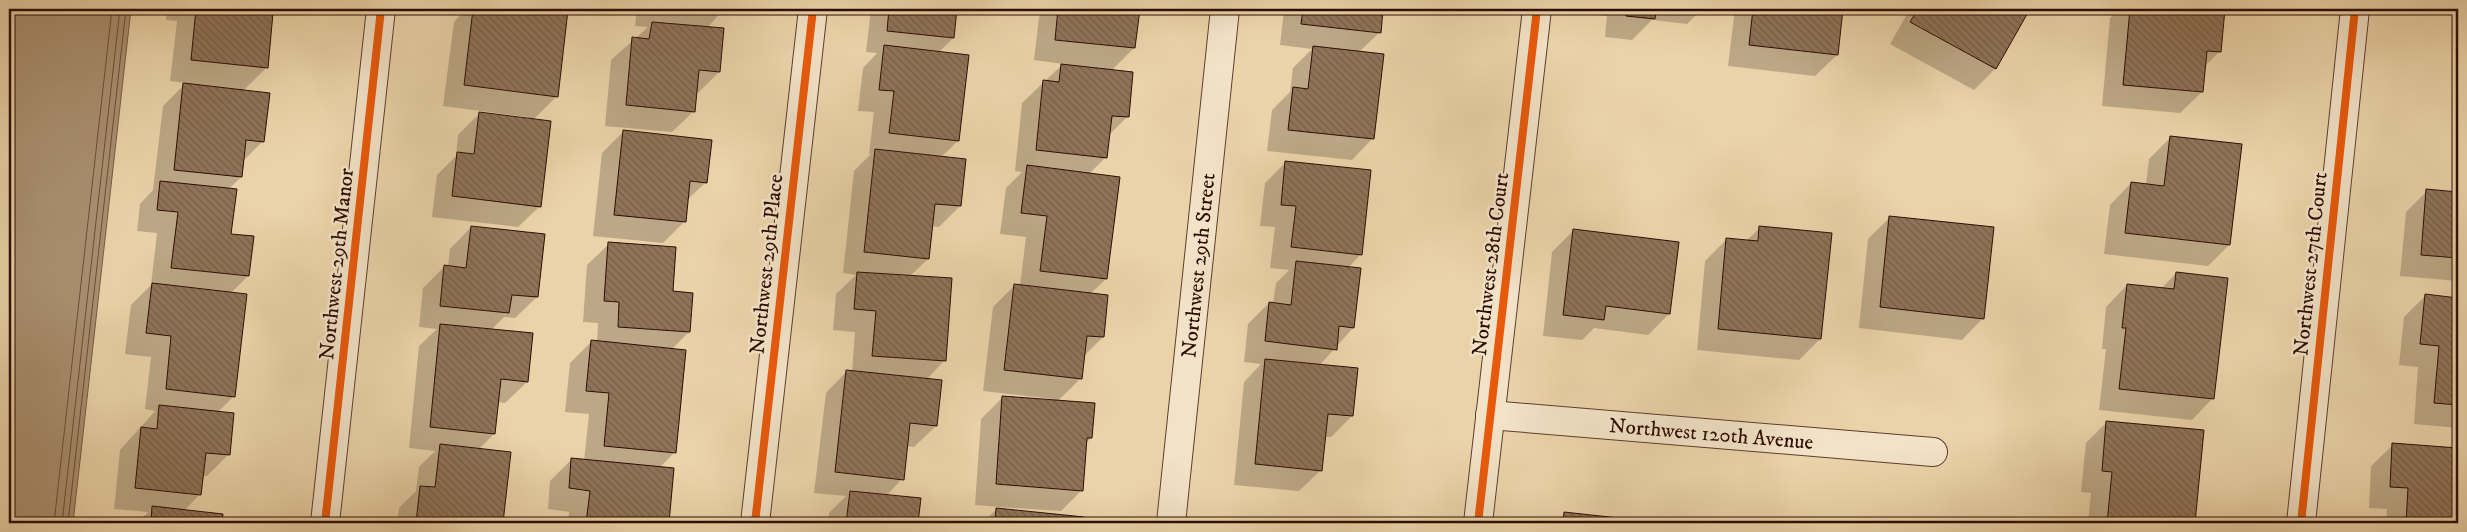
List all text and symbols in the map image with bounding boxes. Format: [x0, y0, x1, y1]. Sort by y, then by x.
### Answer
street label: Northwest 29th Manor [314, 167, 360, 361]
street label: Northwest 28th Court [1467, 171, 1515, 357]
street label: Northwest 27th Court [2288, 171, 2334, 357]
street label: Northwest 29th Street [1176, 172, 1222, 359]
street label: Northwest 29th Place [745, 173, 789, 355]
street label: Northwest 120th Avenue [1608, 413, 1815, 456]

